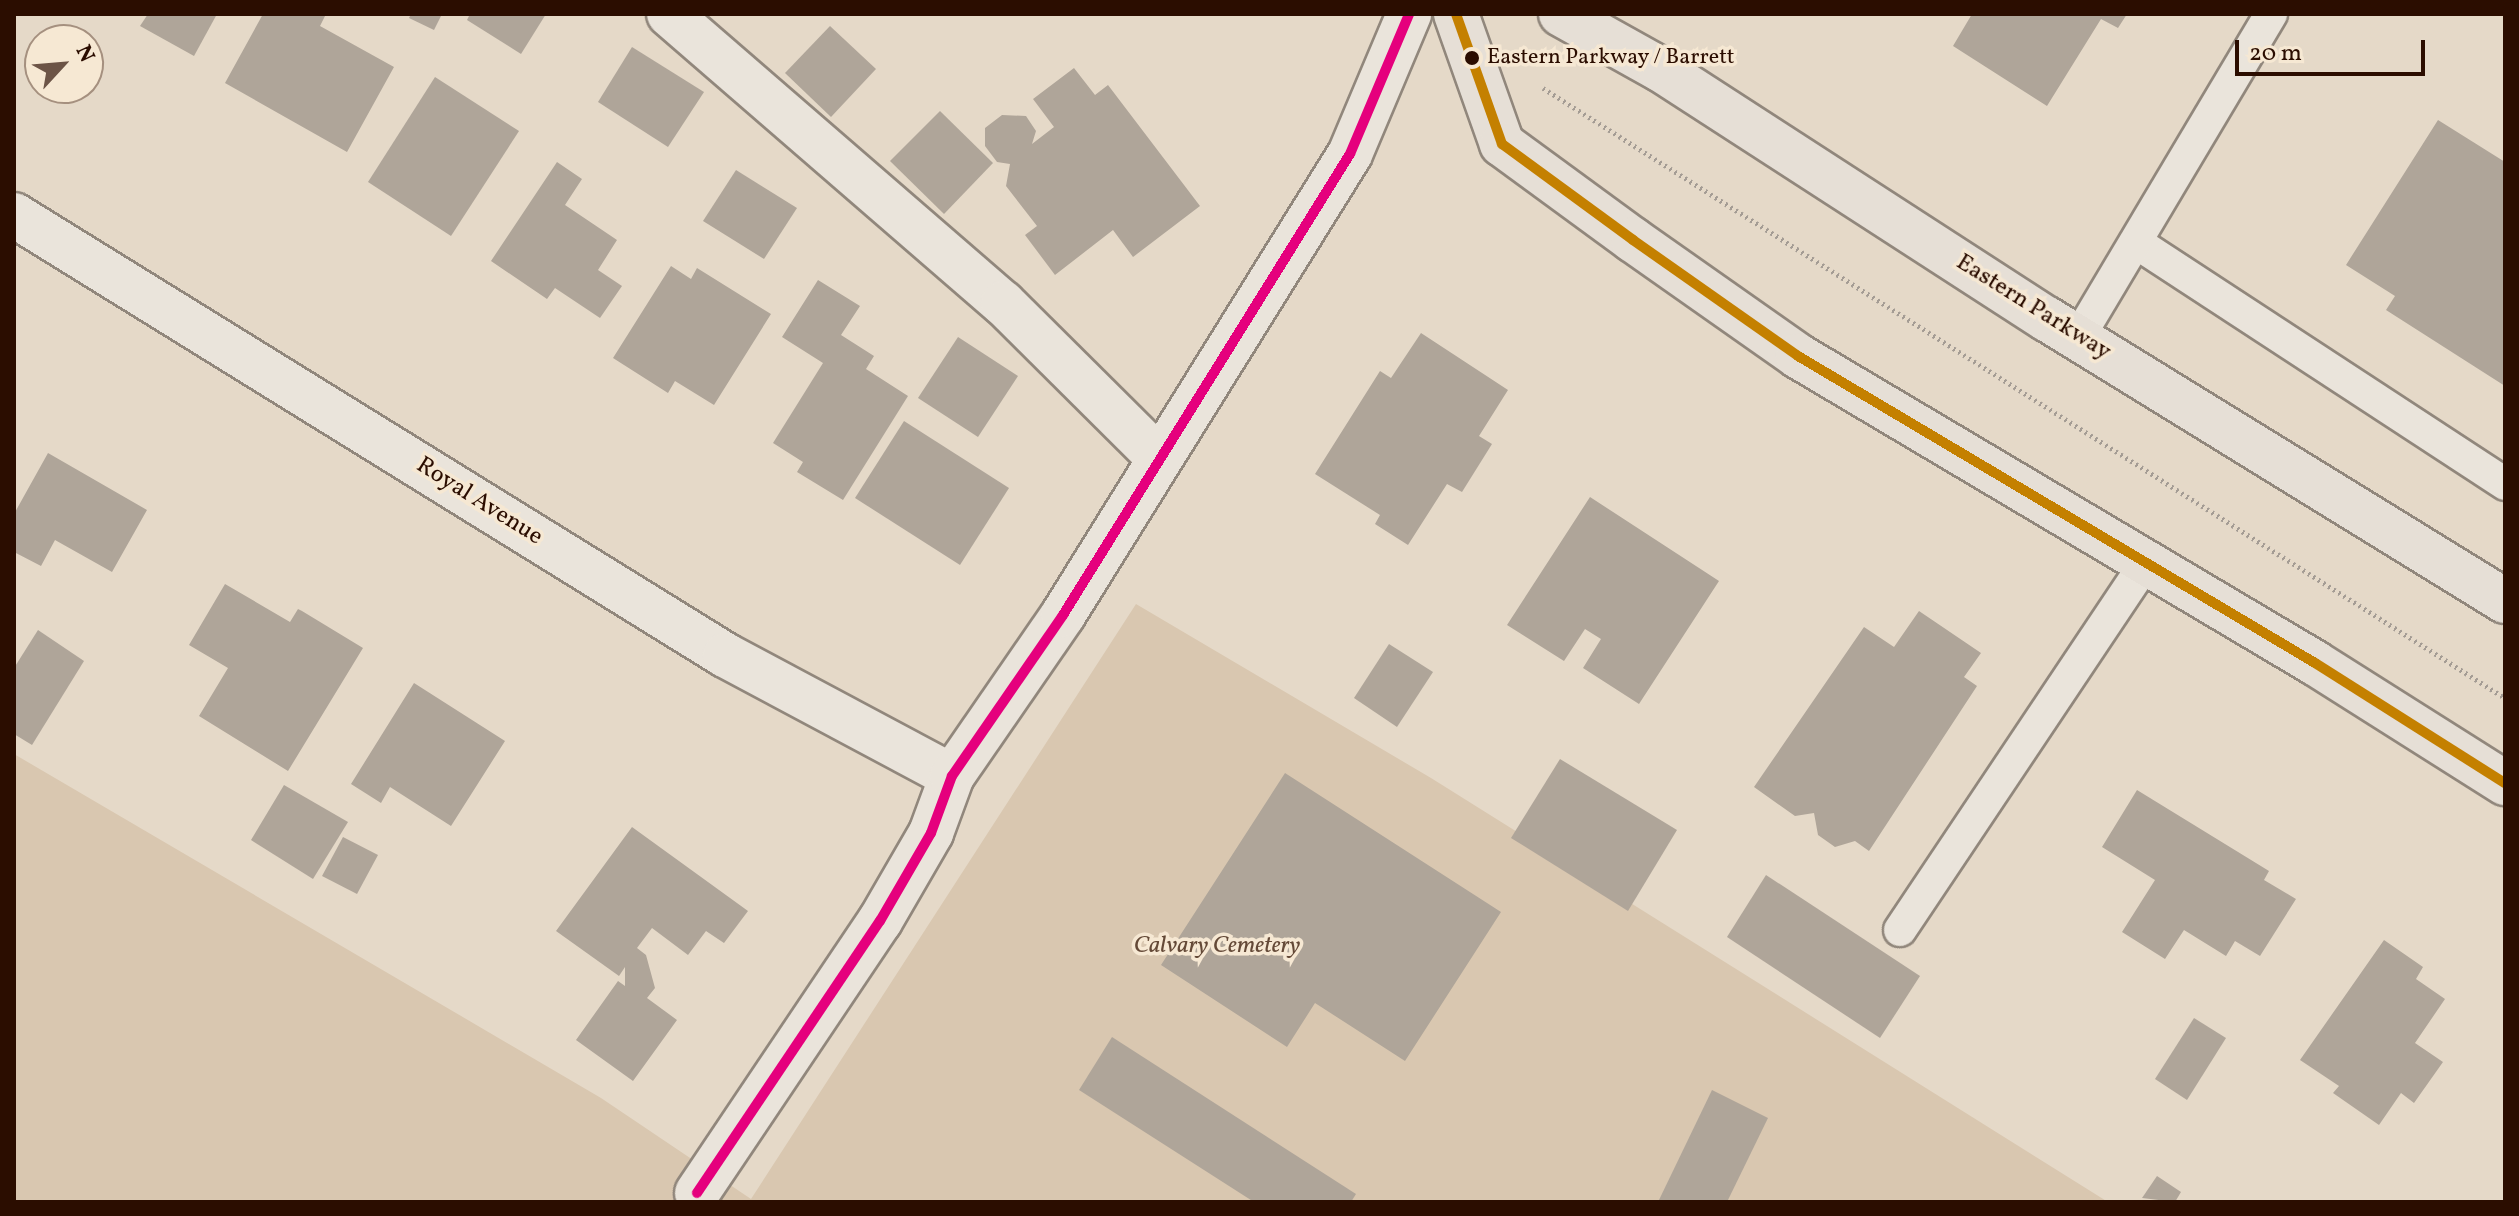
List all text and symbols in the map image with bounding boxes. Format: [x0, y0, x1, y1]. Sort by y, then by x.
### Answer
north arrow [24, 24, 104, 104]
scale bar [2239, 24, 2429, 74]
text: 20 m [2249, 37, 2302, 71]
text: N [67, 40, 102, 68]
place label: Eastern Parkway / Barrett [1487, 45, 1735, 71]
marker: Eastern Parkway / Barrett [1464, 50, 1480, 66]
street label: Eastern Parkway [1950, 249, 2116, 367]
street label: Royal Avenue [410, 452, 548, 552]
park label: Calvary Cemetery [1134, 933, 1300, 961]

